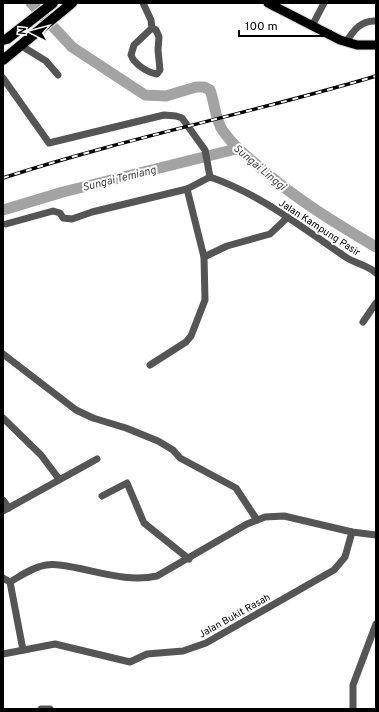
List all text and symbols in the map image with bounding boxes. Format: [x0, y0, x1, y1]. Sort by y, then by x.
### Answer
north arrow [12, 12, 52, 52]
scale bar [239, 12, 331, 38]
text: 100 m [245, 19, 278, 35]
text: N [16, 26, 30, 36]
water label: Sungai Linggi [230, 142, 290, 195]
water label: Sungai Temiang [81, 163, 158, 195]
street label: Jalan Kampung Pasir [276, 197, 363, 260]
street label: Jalan Bukit Rasah [197, 591, 273, 641]

